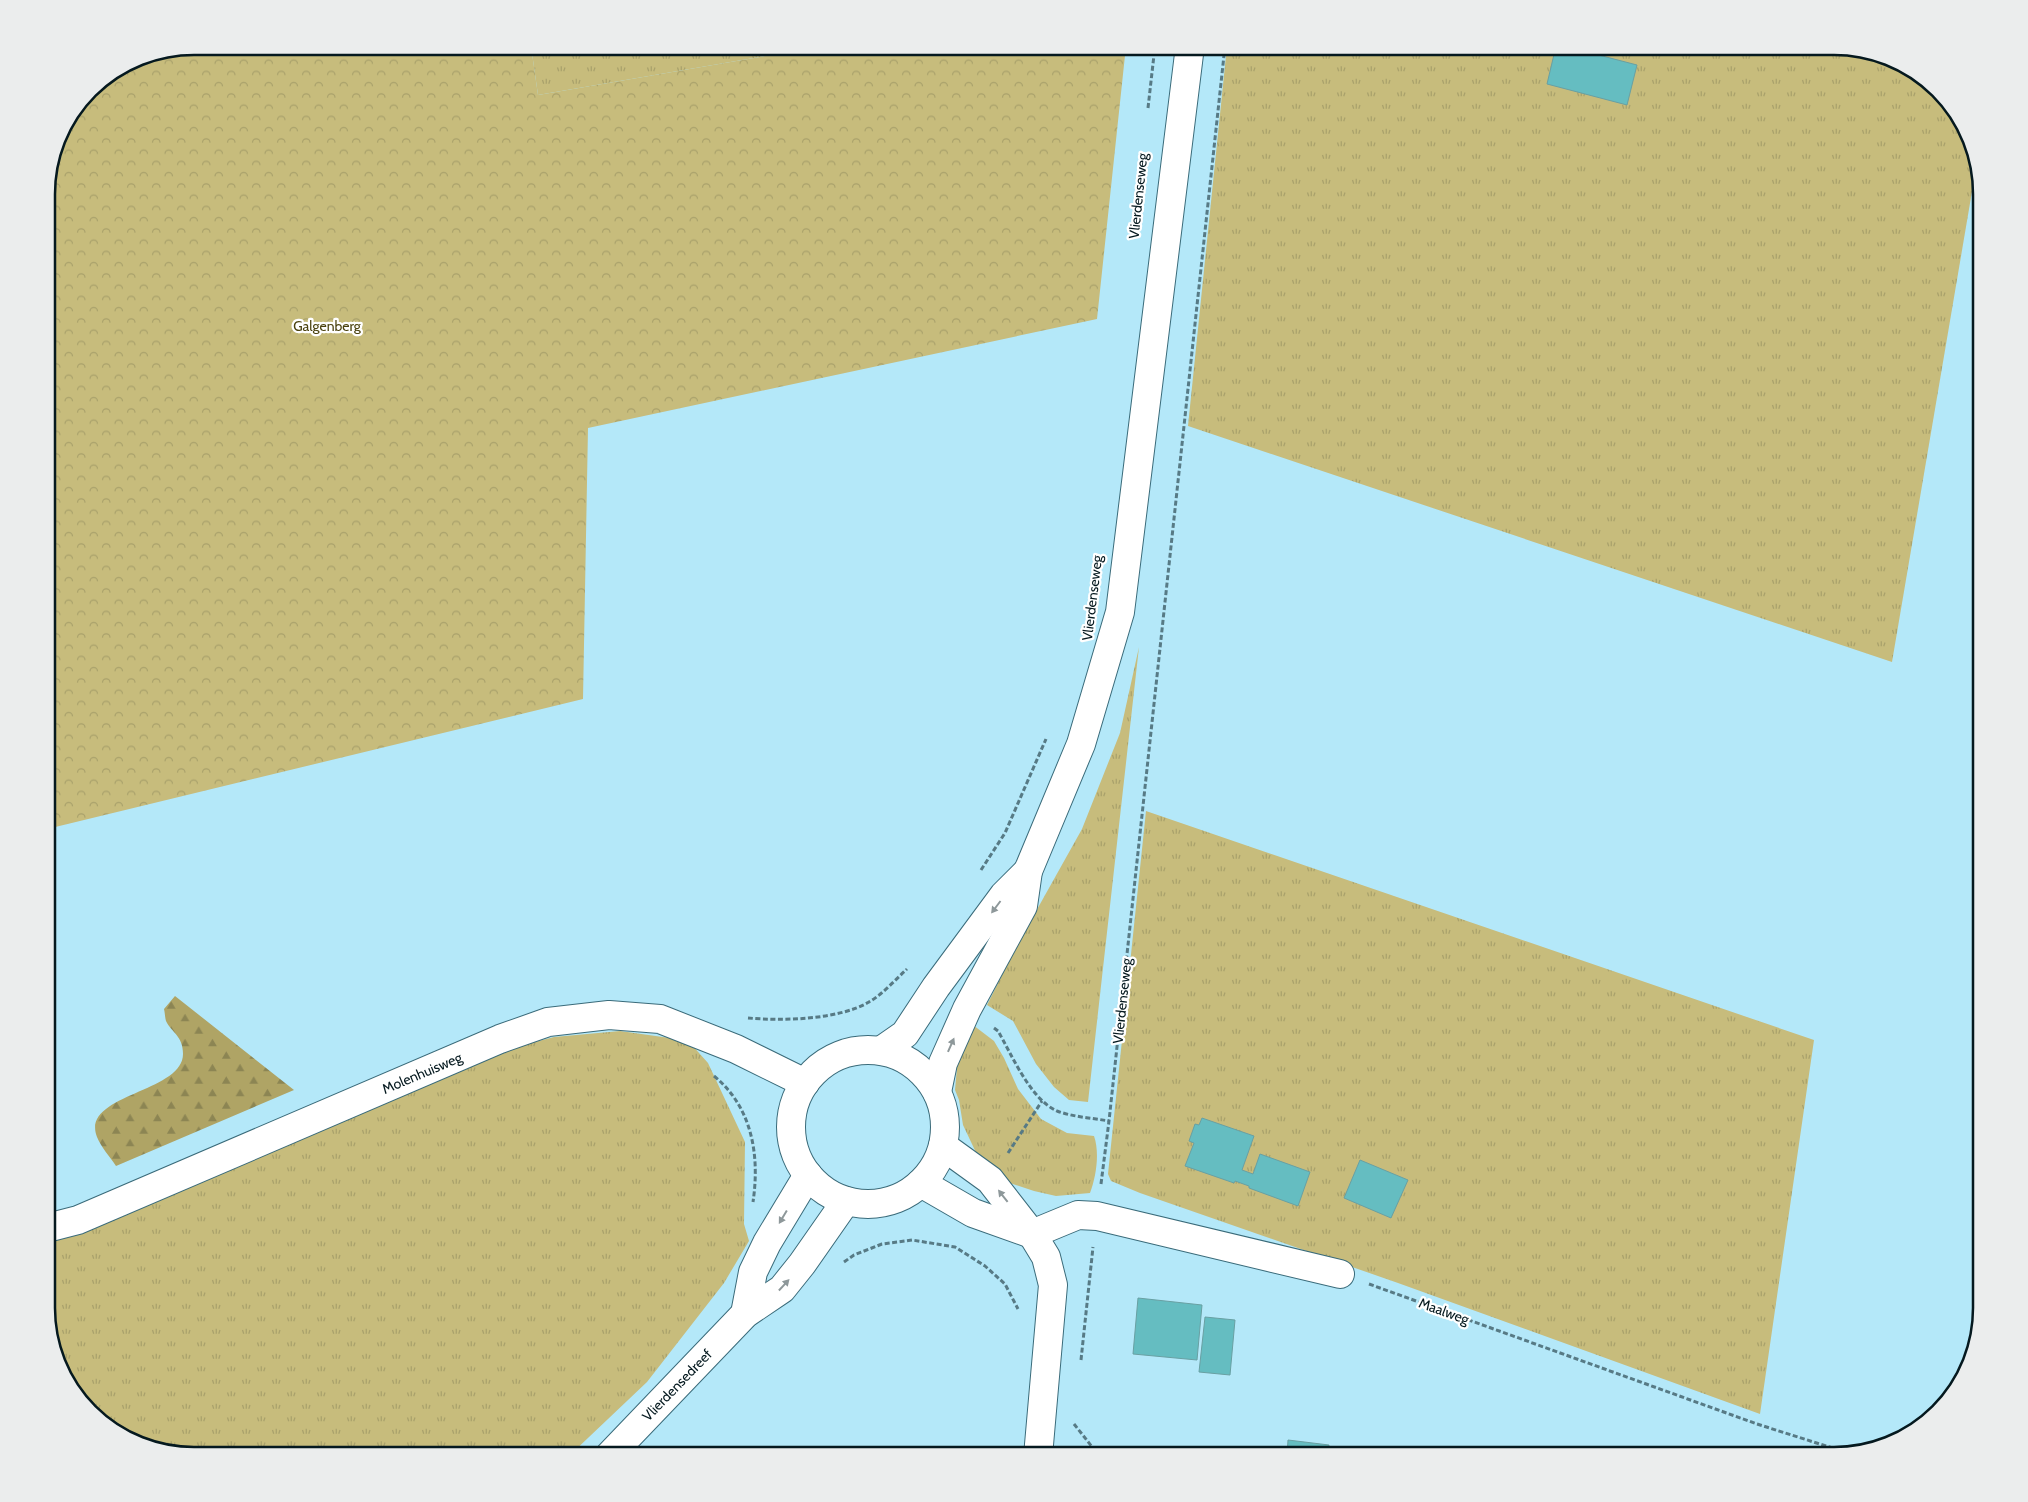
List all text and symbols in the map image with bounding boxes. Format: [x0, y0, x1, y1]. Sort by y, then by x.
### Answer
street label: Vlierdenseweg [1125, 151, 1152, 240]
park label: Galgenberg [293, 317, 362, 335]
street label: Vlierdenseweg [1078, 553, 1106, 642]
one-way arrow [990, 900, 1001, 913]
street label: Vlierdenseweg [1109, 956, 1136, 1045]
one-way arrow [947, 1038, 955, 1052]
street label: Molenhuisweg [379, 1048, 466, 1098]
one-way arrow [997, 1190, 1008, 1203]
one-way arrow [778, 1211, 787, 1224]
one-way arrow [778, 1280, 790, 1292]
street label: Maalweg [1416, 1294, 1473, 1329]
street label: Vlierdensedreef [638, 1345, 716, 1425]

